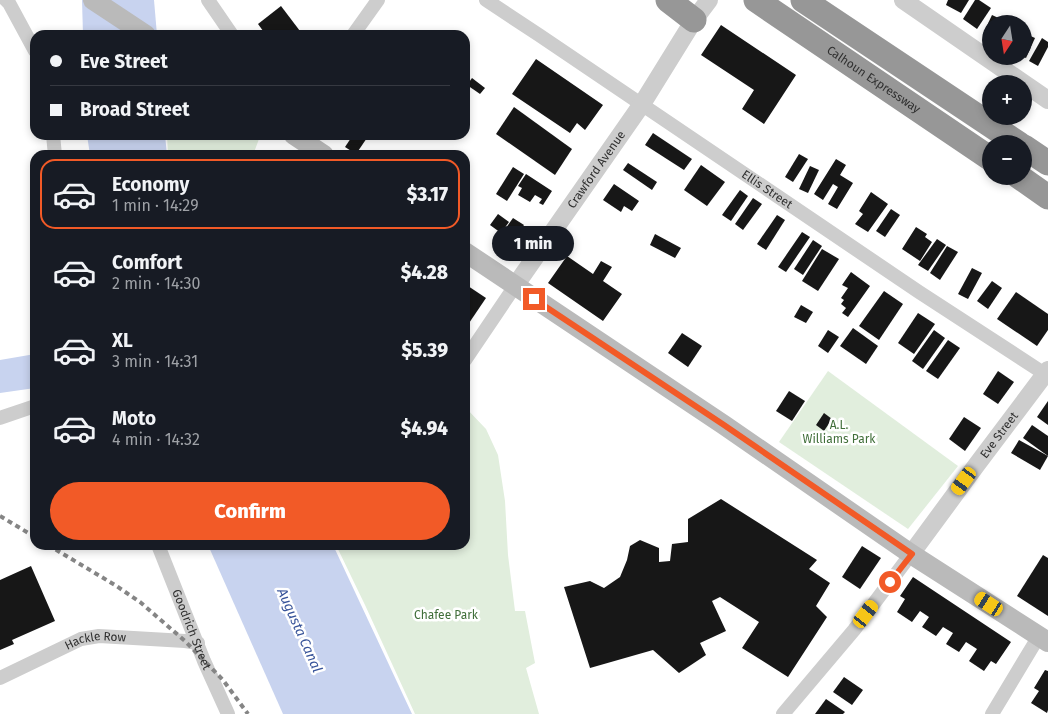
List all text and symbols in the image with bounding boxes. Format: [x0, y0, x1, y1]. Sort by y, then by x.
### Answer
north arrow [982, 15, 1032, 65]
map controls [982, 15, 1032, 185]
street label: Calhoun Expressway [824, 43, 923, 116]
text: Eve Street [80, 50, 168, 73]
button: + [982, 75, 1032, 125]
text: Broad Street [80, 98, 190, 121]
street label: Crawford Avenue [564, 128, 628, 211]
button: − [982, 135, 1032, 185]
street label: Ellis Street [739, 167, 796, 212]
icon: car [52, 172, 97, 217]
text: Economy [112, 173, 189, 196]
text: $3.17 [407, 183, 448, 206]
text: 1 min · 14:29 [112, 196, 199, 215]
callout: 1 min [493, 226, 575, 262]
text: 1 min [514, 234, 552, 253]
icon: car [52, 250, 97, 295]
text: Comfort [112, 251, 182, 274]
text: $4.28 [401, 261, 448, 284]
text: 2 min · 14:30 [112, 274, 200, 293]
route end [523, 288, 545, 310]
icon: car [52, 328, 97, 373]
text: XL [112, 329, 133, 352]
text: $5.39 [402, 339, 448, 362]
text: 3 min · 14:31 [112, 352, 198, 371]
icon: car [52, 406, 97, 451]
text: Moto [112, 407, 156, 430]
street label: Eve Street [977, 409, 1021, 461]
text: $4.94 [401, 417, 448, 440]
park label: A.L. Williams Park [803, 418, 876, 446]
text: 4 min · 14:32 [112, 430, 200, 449]
car [949, 464, 978, 498]
button: Confirm [50, 482, 450, 540]
route start [879, 571, 901, 593]
water label: Augusta Canal [273, 584, 326, 675]
street label: Goodrich Street [169, 587, 214, 673]
car [972, 590, 1005, 618]
car [850, 598, 881, 630]
park label: Chafee Park [414, 608, 479, 622]
street label: Hackle Row [62, 629, 127, 653]

